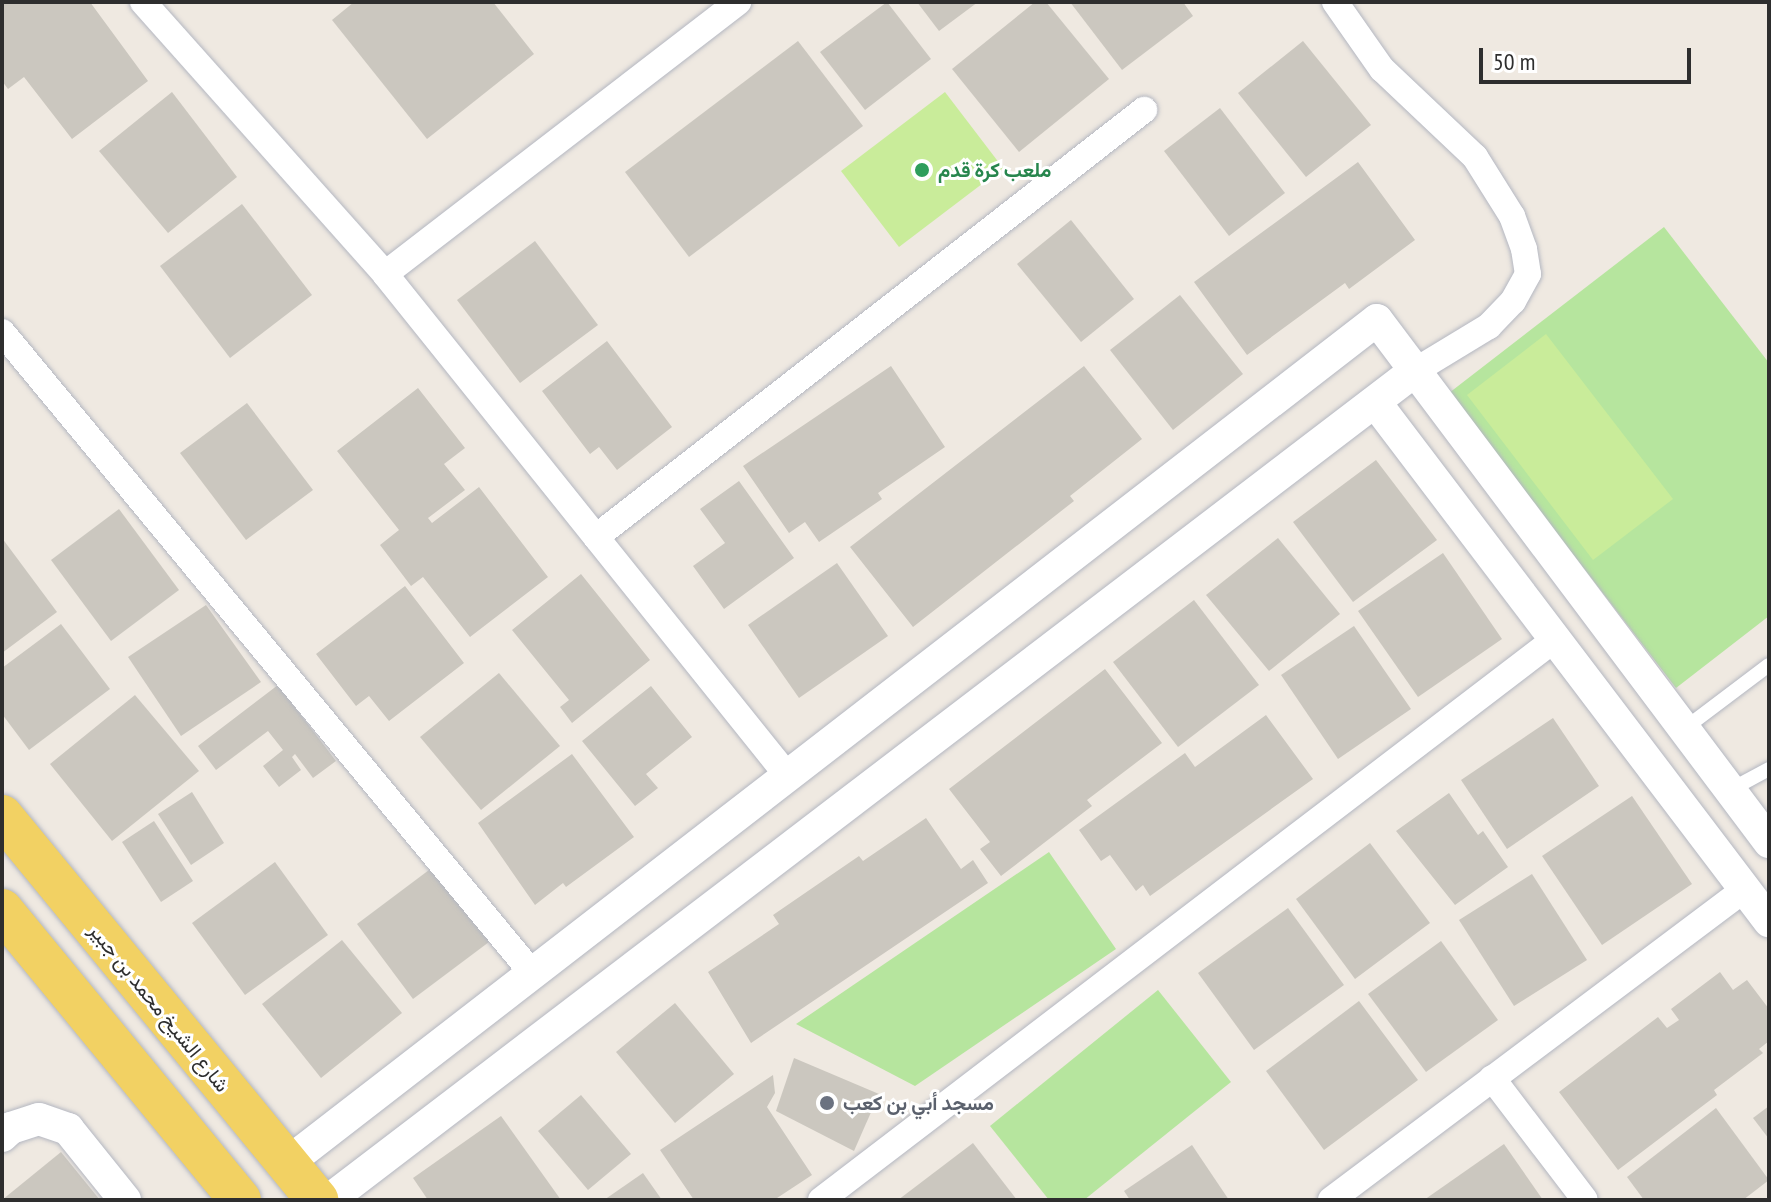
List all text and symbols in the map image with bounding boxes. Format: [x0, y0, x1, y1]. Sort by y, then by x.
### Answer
scale bar [1483, 32, 1695, 82]
text: 50 m [1493, 46, 1535, 77]
place label: ملعب كرة قدم [938, 158, 1051, 182]
marker: ملعب كرة قدم [913, 161, 931, 179]
street label: شارع الشيخ محمد بن جبير [84, 919, 234, 1097]
place label: مسجد أبي بن كعب [843, 1091, 994, 1115]
marker: مسجد أبي بن كعب [818, 1094, 836, 1112]

